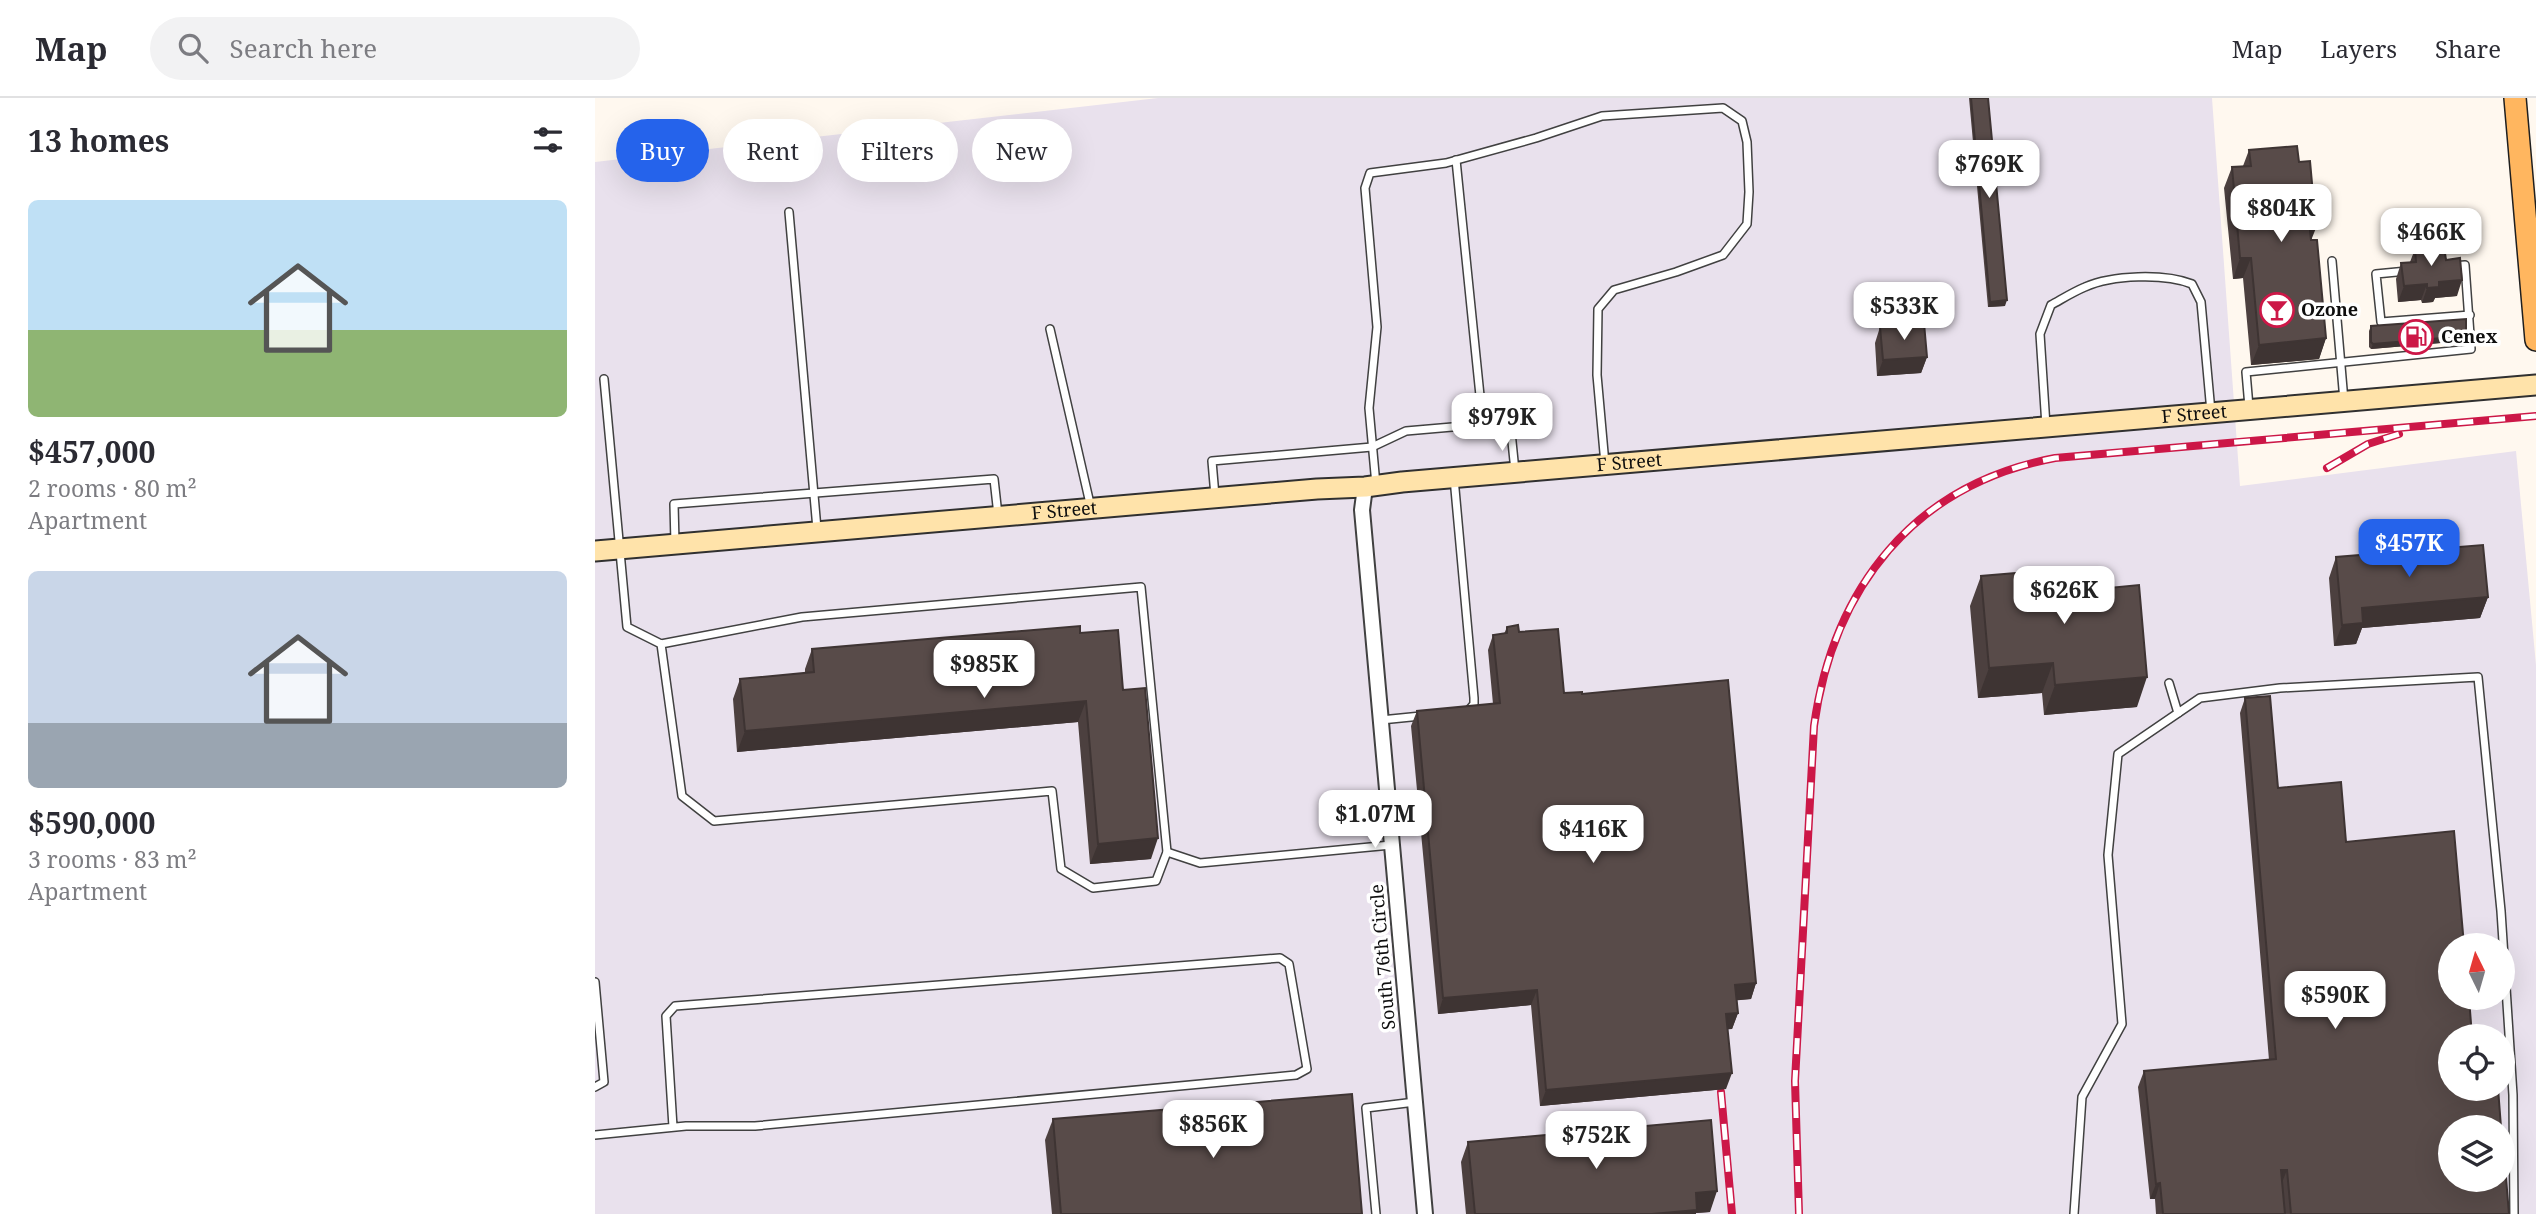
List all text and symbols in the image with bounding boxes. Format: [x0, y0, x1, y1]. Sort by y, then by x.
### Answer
search box [150, 17, 640, 80]
text: Map [35, 26, 108, 71]
icon: search [174, 29, 212, 67]
text: Search here [230, 30, 377, 66]
text: Map [2232, 32, 2283, 65]
text: Layers [2321, 32, 2397, 65]
text: Share [2435, 32, 2501, 65]
chip: Buy [616, 119, 709, 182]
chip: Rent [723, 119, 823, 182]
chip: Filters [837, 119, 958, 182]
chip: New [972, 119, 1072, 182]
text: 13 homes [28, 120, 169, 161]
icon: filters [529, 121, 567, 159]
pin: $769K [1940, 140, 2038, 200]
text: $769K [1955, 147, 2023, 179]
pin: $804K [2232, 184, 2330, 244]
text: $804K [2247, 191, 2315, 223]
pin: $466K [2382, 208, 2480, 268]
text: $466K [2397, 215, 2465, 247]
icon: home [235, 245, 361, 371]
pin: $533K [1855, 282, 1953, 342]
text: $533K [1870, 289, 1938, 321]
bar icon: Ozone [2258, 291, 2296, 329]
place label: Ozone [2301, 297, 2358, 321]
fuel station icon: Cenex [2397, 318, 2435, 356]
place label: Cenex [2441, 324, 2498, 348]
pin: $979K [1453, 394, 1551, 453]
street label: F Street [2160, 399, 2228, 428]
text: $979K [1468, 400, 1536, 432]
text: $457,000 [28, 431, 155, 472]
street label: F Street [1595, 447, 1663, 476]
text: 2 rooms · 80 m² [28, 472, 197, 504]
street label: F Street [1030, 495, 1098, 524]
text: Apartment [28, 504, 147, 536]
pin: $457K [2360, 519, 2458, 579]
text: $457K [2375, 526, 2443, 558]
pin: $626K [2015, 566, 2113, 626]
text: $626K [2030, 573, 2098, 605]
icon: home [235, 616, 361, 742]
pin: $985K [935, 640, 1033, 700]
text: $985K [950, 647, 1018, 679]
pin: $1.07M [1318, 790, 1432, 850]
text: $1.07M [1335, 797, 1415, 829]
text: $590,000 [28, 802, 155, 843]
pin: $416K [1544, 806, 1642, 865]
text: $416K [1559, 812, 1627, 844]
text: 3 rooms · 83 m² [28, 843, 197, 875]
text: Apartment [28, 875, 147, 907]
street label: South 76th Circle [1364, 883, 1400, 1031]
north arrow [2438, 933, 2515, 1010]
map controls [2438, 933, 2515, 1192]
pin: $590K [2286, 972, 2384, 1031]
text: $590K [2301, 978, 2369, 1010]
button: locate [2438, 1024, 2515, 1101]
pin: $856K [1164, 1100, 1262, 1160]
text: $856K [1179, 1107, 1247, 1139]
pin: $752K [1547, 1112, 1645, 1171]
button: layers [2438, 1115, 2515, 1192]
text: $752K [1562, 1118, 1630, 1150]

